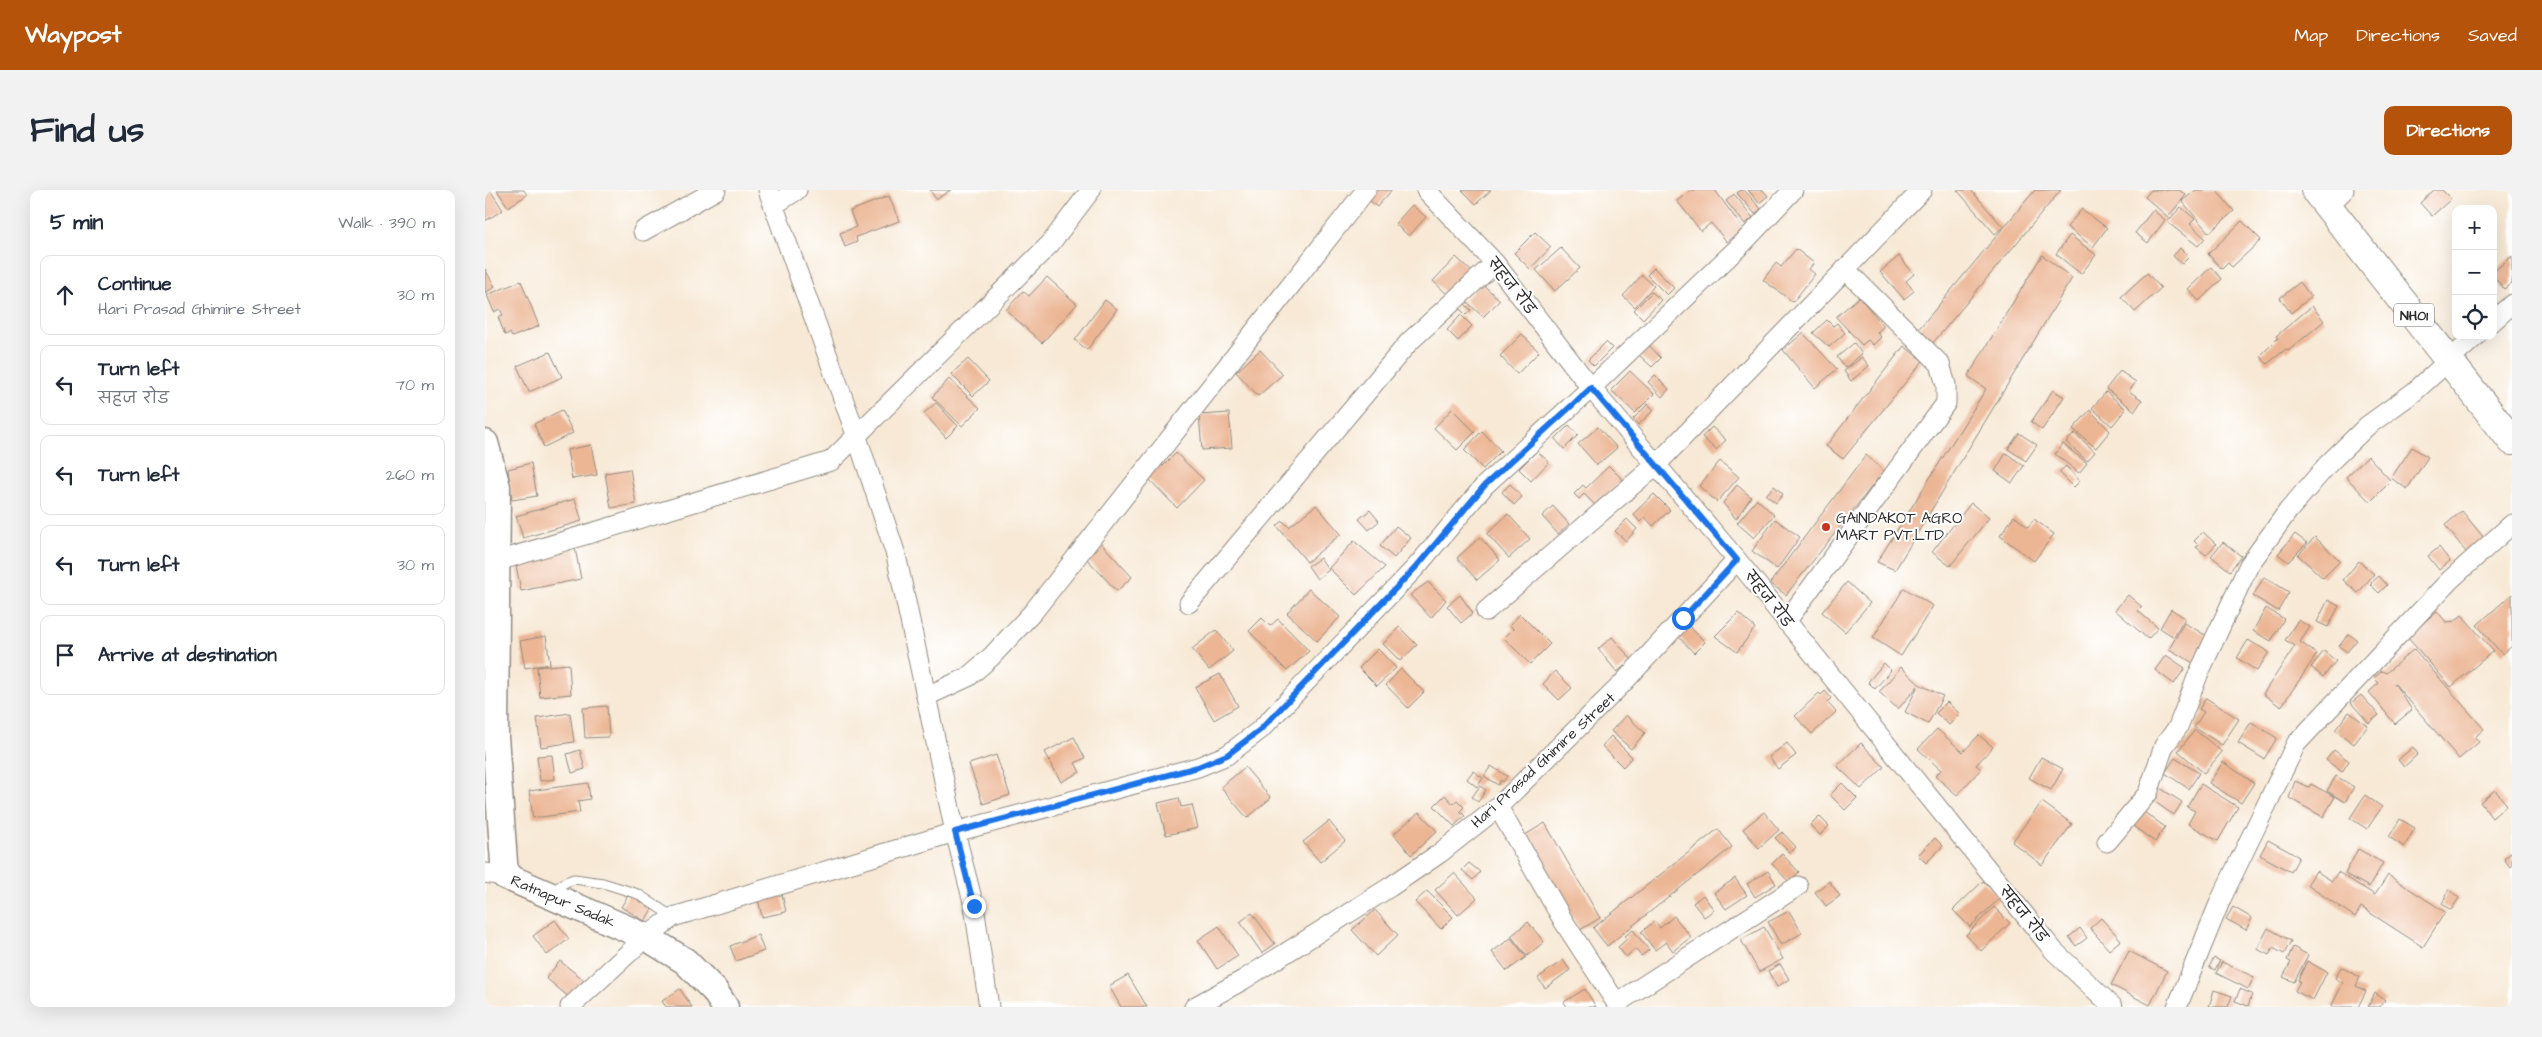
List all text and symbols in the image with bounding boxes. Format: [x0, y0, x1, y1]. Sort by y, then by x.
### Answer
text: Waypost [25, 18, 122, 52]
text: Map [2294, 23, 2328, 48]
text: Directions [2356, 23, 2440, 48]
text: Saved [2468, 23, 2517, 48]
text: Find us [30, 106, 144, 155]
button: Directions [2384, 106, 2512, 155]
map controls [2452, 205, 2497, 340]
button: + [2452, 205, 2497, 250]
text: 5 min [50, 208, 103, 237]
text: Walk · 390 m [338, 212, 435, 234]
button: − [2452, 250, 2497, 295]
street label: सहज रोड [1482, 252, 1543, 320]
text: Continue [98, 271, 172, 298]
icon: ahead [51, 281, 79, 309]
text: 30 m [397, 284, 434, 306]
button: locate [2452, 295, 2497, 340]
text: Hari Prasad Ghimire Street [98, 298, 301, 320]
road number: NH01 [2394, 304, 2434, 326]
text: Turn left [98, 356, 179, 383]
icon: left [51, 371, 79, 399]
text: 70 m [395, 374, 434, 396]
text: सहज रोड [98, 387, 169, 409]
icon: left [51, 461, 79, 489]
text: Turn left [98, 462, 179, 489]
text: 260 m [386, 464, 434, 486]
place label: GAINDAKOT AGRO MART PVT.LTD [1836, 508, 1962, 546]
marker: GAINDAKOT AGRO MART PVT.LTD [1820, 521, 1832, 533]
icon: left [51, 551, 79, 579]
text: Turn left [98, 552, 179, 579]
text: 30 m [397, 554, 434, 576]
street label: सहज रोड [1739, 565, 1800, 633]
route start [1672, 607, 1695, 630]
icon: arrive [51, 641, 79, 669]
text: Arrive at destination [98, 642, 277, 669]
street label: Hari Prasad Ghimire Street [1467, 688, 1620, 833]
street label: Ratnapur Sadak [507, 870, 618, 933]
street label: सहज रोड [1994, 880, 2055, 948]
route end [963, 895, 986, 918]

